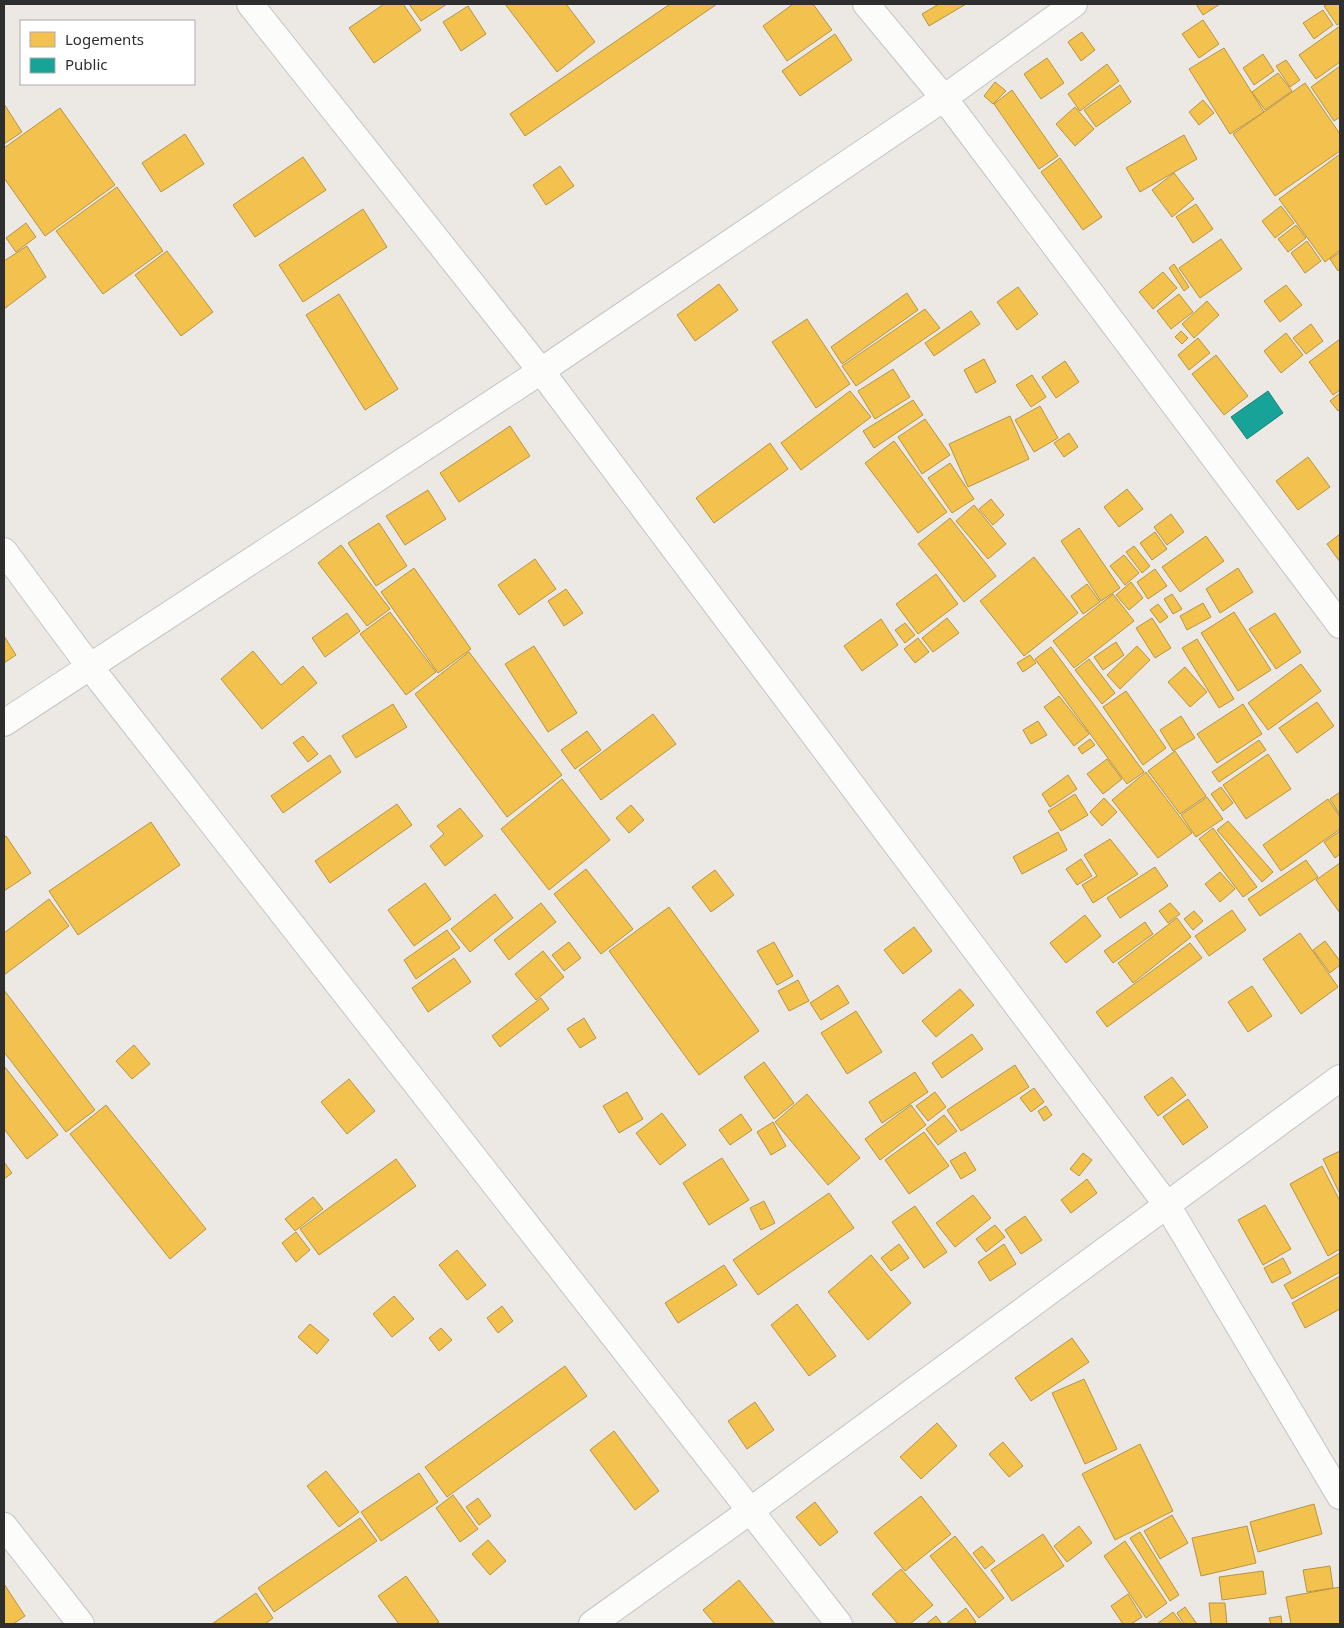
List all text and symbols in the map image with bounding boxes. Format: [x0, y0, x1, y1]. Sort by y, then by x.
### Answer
legend [20, 20, 195, 85]
text: Logements [65, 29, 144, 49]
text: Public [65, 54, 108, 74]

